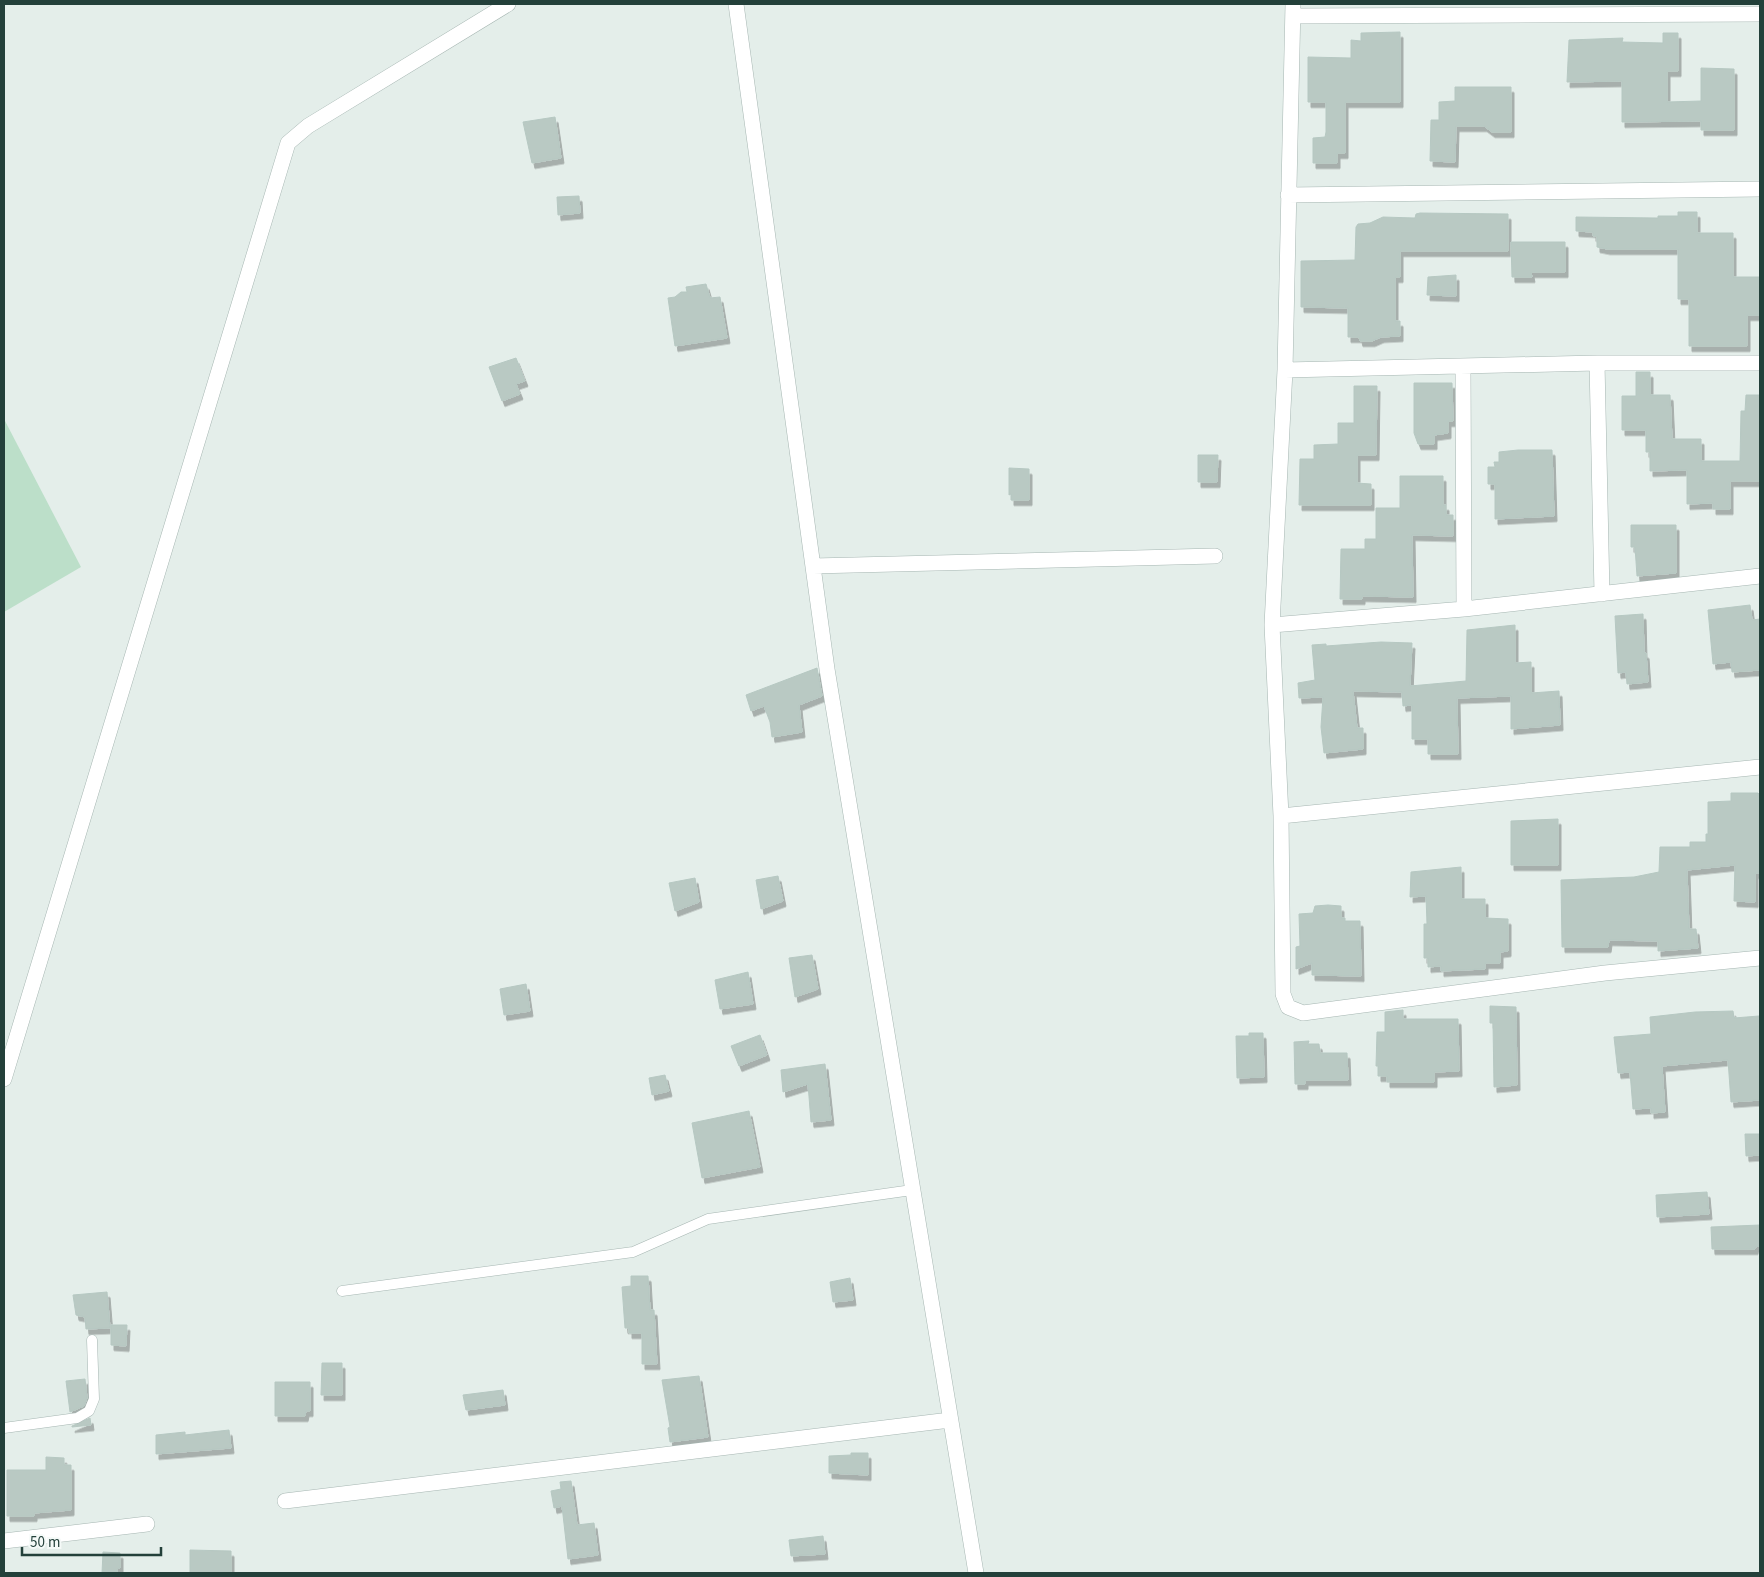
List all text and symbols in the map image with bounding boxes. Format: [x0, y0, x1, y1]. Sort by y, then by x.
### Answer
scale bar [22, 1524, 161, 1556]
text: 50 m [30, 1532, 60, 1553]

